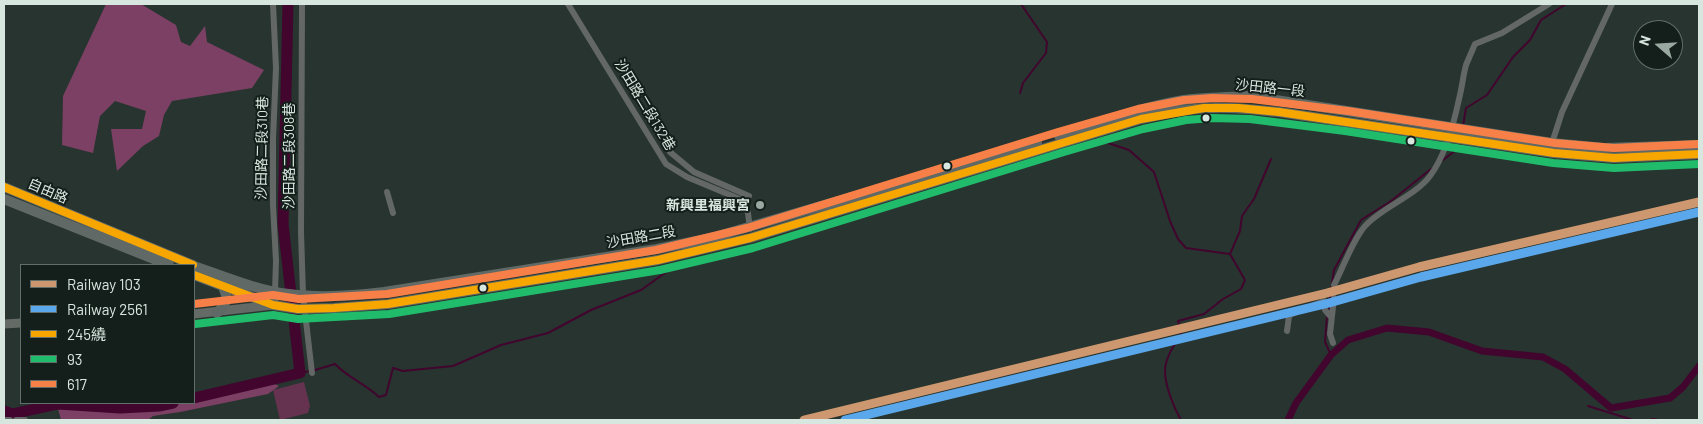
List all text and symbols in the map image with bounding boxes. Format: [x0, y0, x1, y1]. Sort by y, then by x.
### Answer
north arrow [1633, 20, 1683, 70]
text: N [1635, 33, 1654, 47]
street label: 沙田路二段132巷 [611, 56, 679, 154]
street label: 沙田路一段 [1234, 76, 1306, 100]
street label: 沙田路二段310巷 [253, 96, 271, 200]
street label: 沙田路二段308巷 [281, 103, 297, 209]
unlabelled marker [1201, 113, 1211, 123]
unlabelled marker [1406, 136, 1416, 146]
unlabelled marker [942, 161, 952, 171]
street label: 自由路 [25, 175, 71, 207]
place label: 新興里福興宮 [666, 197, 750, 213]
marker: 新興里福興宮 [754, 199, 766, 211]
street label: 沙田路二段 [605, 223, 677, 251]
legend [20, 264, 195, 404]
text: Railway 103 [67, 275, 141, 293]
unlabelled marker [478, 283, 488, 293]
text: Railway 2561 [67, 300, 148, 318]
text: 245繞 [67, 325, 106, 343]
text: 93 [67, 350, 83, 368]
text: 617 [67, 375, 87, 393]

